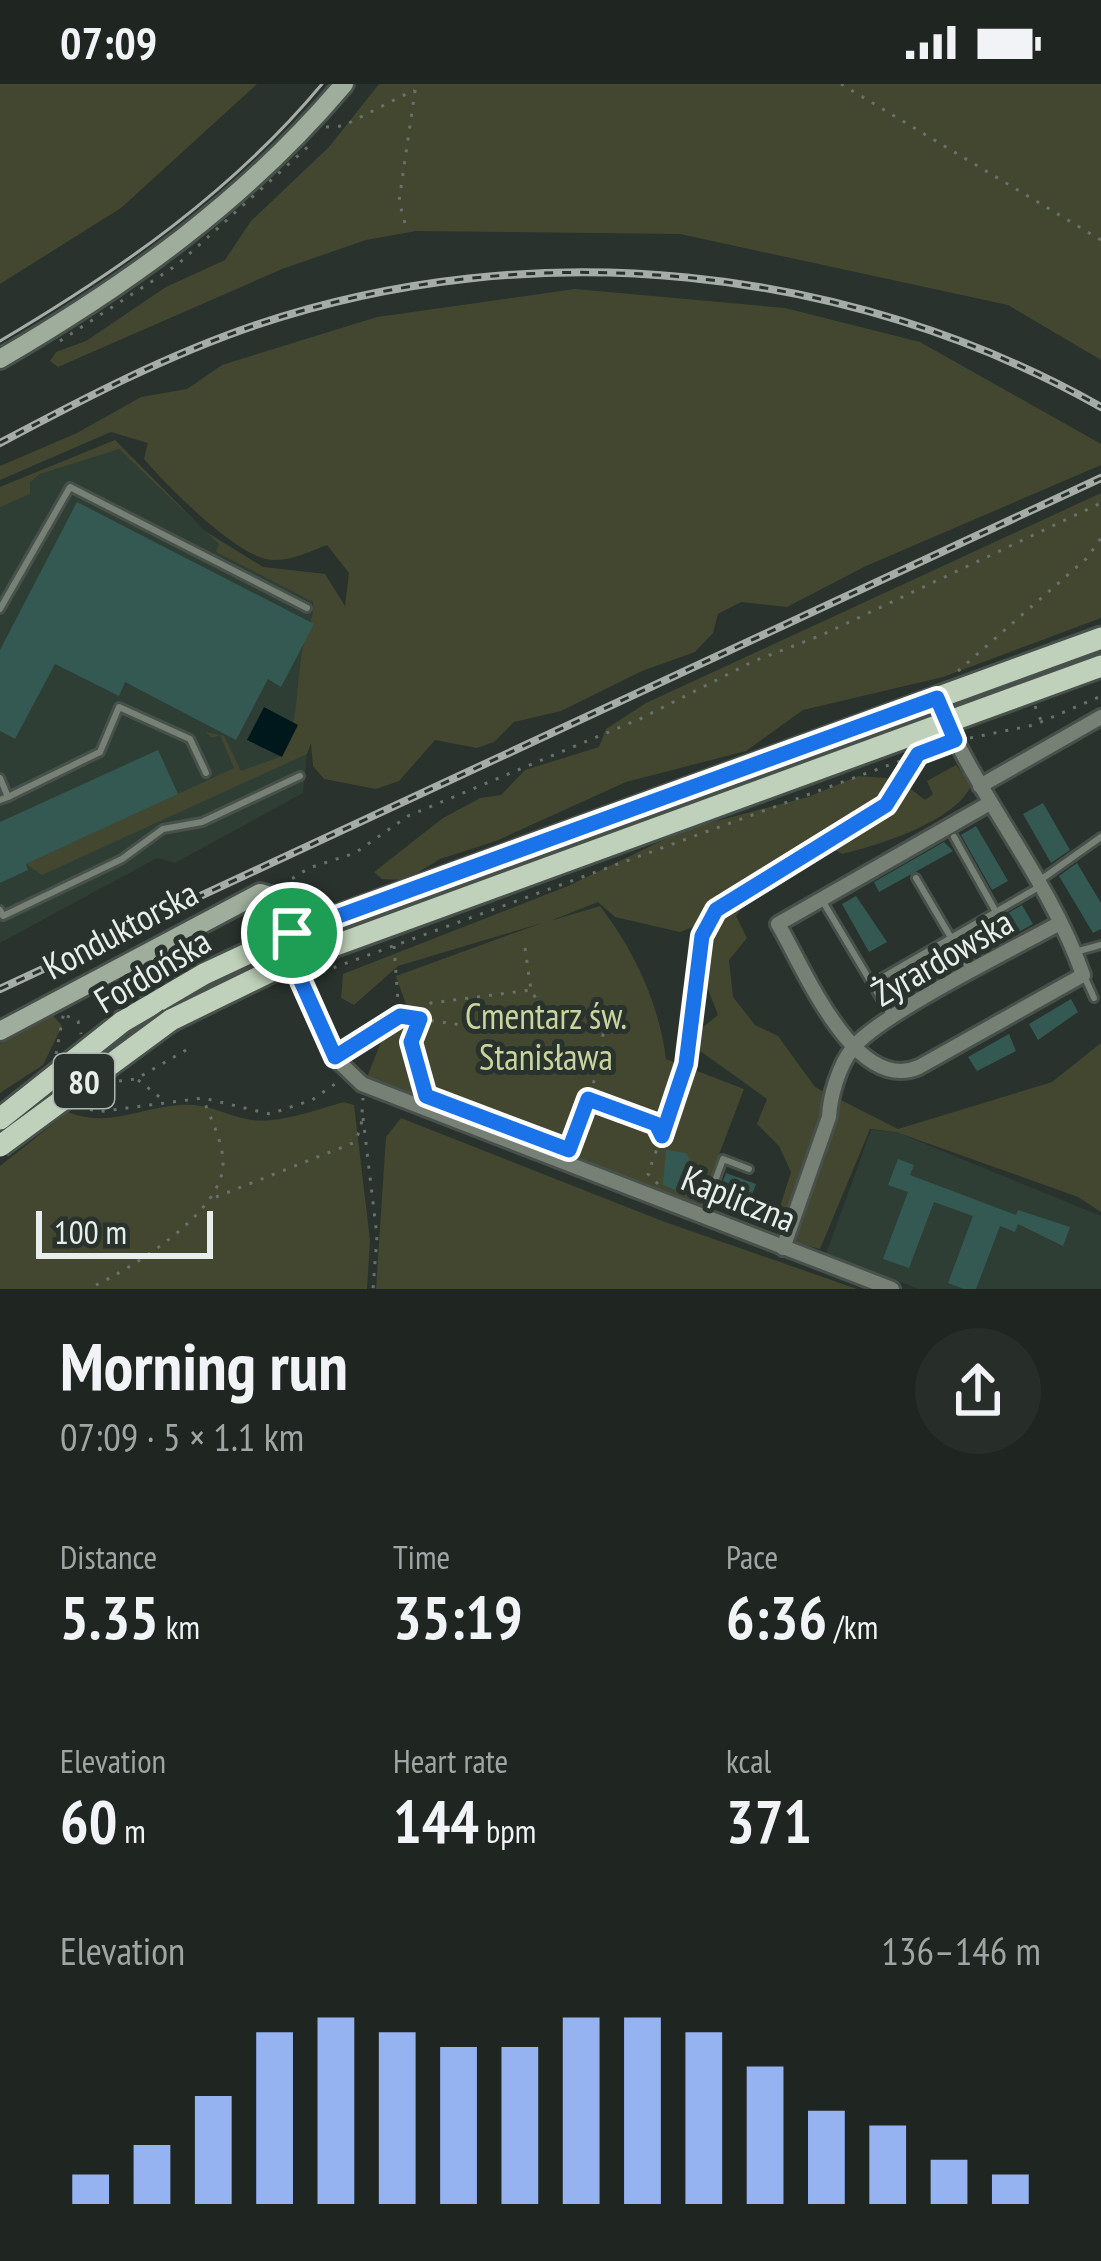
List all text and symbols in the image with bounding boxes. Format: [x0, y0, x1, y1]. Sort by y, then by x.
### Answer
text: 07:09 [60, 13, 157, 71]
street label: Konduktorska [35, 869, 205, 989]
pin [241, 882, 343, 984]
street label: Żyrardowska [863, 898, 1021, 1016]
icon: arrive [259, 900, 325, 966]
street label: Fordońska [85, 917, 219, 1023]
park label: Cmentarz św. Stanisława [465, 992, 627, 1080]
road number: 80 [54, 1054, 114, 1108]
street label: Kapliczna [675, 1154, 803, 1242]
scale bar [36, 1205, 213, 1258]
text: 100 m [54, 1210, 127, 1253]
text: Morning run [60, 1323, 348, 1408]
button: share [915, 1328, 1041, 1454]
text: 07:09 · 5 × 1.1 km [60, 1411, 304, 1462]
text: Distance [60, 1535, 157, 1578]
text: Time [393, 1535, 450, 1578]
text: Pace [726, 1535, 778, 1578]
text: 5.35 [60, 1578, 159, 1656]
text: 35:19 [393, 1578, 523, 1656]
text: 6:36 [726, 1578, 827, 1656]
text: km [159, 1605, 200, 1648]
text: /km [827, 1605, 878, 1648]
text: Elevation [60, 1739, 166, 1782]
text: Heart rate [393, 1739, 508, 1782]
text: kcal [726, 1739, 771, 1782]
text: 60 [60, 1782, 117, 1860]
text: 144 [393, 1782, 479, 1860]
text: 371 [726, 1782, 812, 1860]
text: m [117, 1809, 146, 1852]
text: bpm [479, 1809, 536, 1852]
text: Elevation [60, 1925, 185, 1976]
text: 136–146 m [881, 1925, 1041, 1976]

